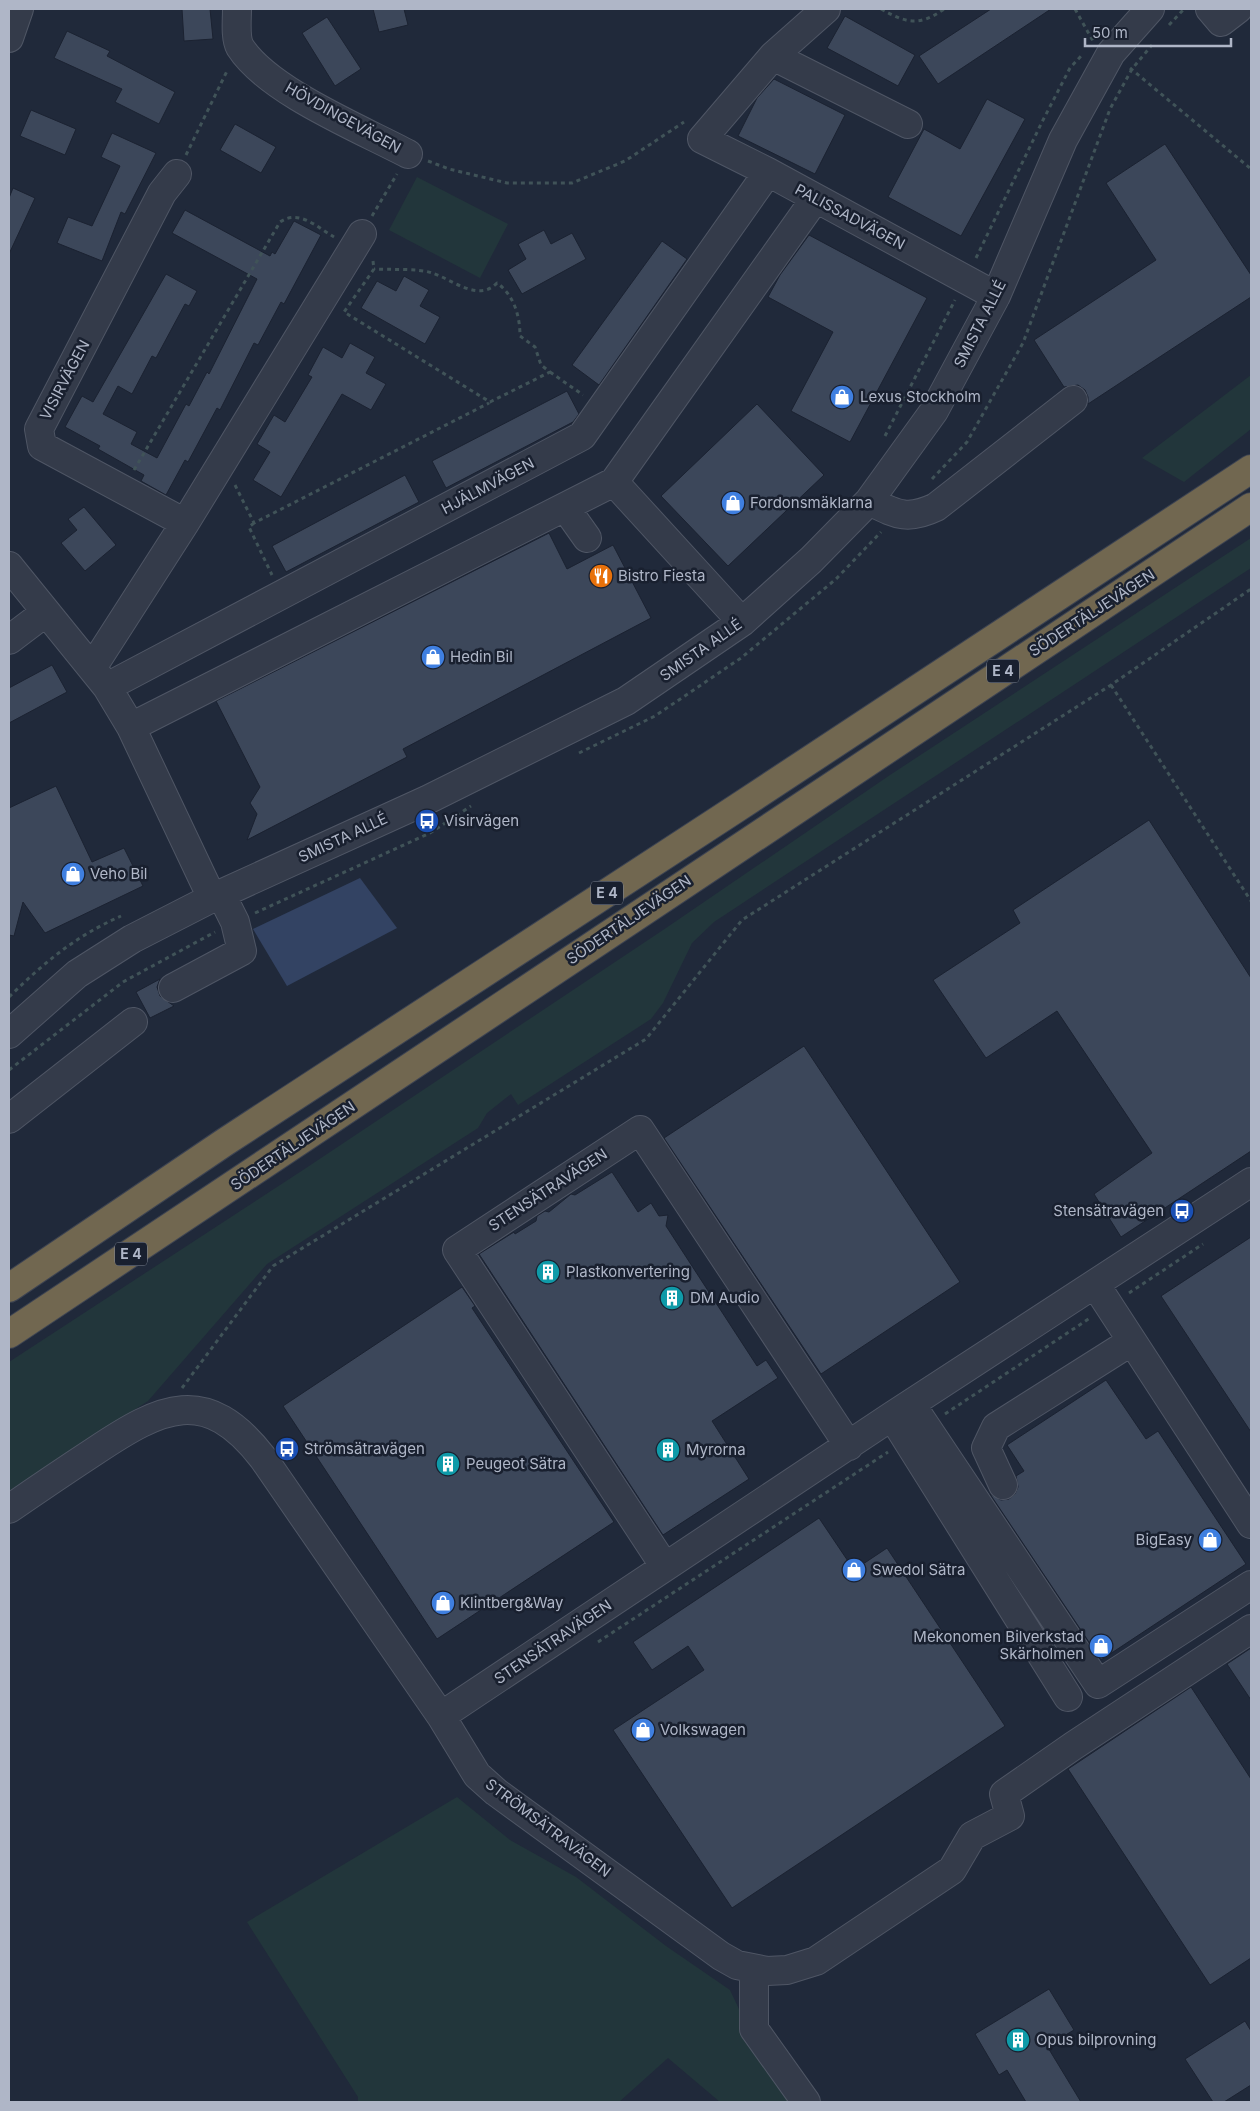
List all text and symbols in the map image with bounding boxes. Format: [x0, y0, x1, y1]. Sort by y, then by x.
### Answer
scale bar [1085, 15, 1231, 47]
text: 50 m [1092, 23, 1128, 42]
street label: HÖVDINGEVÄGEN [282, 78, 404, 157]
street label: PALISSADVÄGEN [792, 180, 909, 254]
street label: SMISTA ALLÉ [949, 277, 1010, 371]
street label: VISIRVÄGEN [35, 336, 94, 423]
shop icon: Lexus Stockholm [829, 384, 855, 410]
place label: Lexus Stockholm [860, 387, 981, 406]
street label: HJÄLMVÄGEN [438, 453, 537, 518]
shop icon: Fordonsmäklarna [720, 490, 746, 516]
place label: Fordonsmäklarna [750, 493, 873, 512]
restaurant icon: Bistro Fiesta [588, 563, 614, 589]
street label: SÖDERTÄLJEVÄGEN [1025, 565, 1158, 660]
place label: Bistro Fiesta [618, 566, 705, 585]
street label: SMISTA ALLÉ [656, 614, 746, 685]
shop icon: Hedin Bil [420, 644, 446, 670]
place label: Hedin Bil [450, 647, 513, 666]
road number: E 4 [987, 659, 1019, 682]
bus stop icon: Visirvägen [414, 808, 440, 834]
street label: SMISTA ALLÉ [295, 809, 390, 866]
place label: Visirvägen [444, 811, 519, 830]
shop icon: Veho Bil [60, 861, 86, 887]
place label: Veho Bil [90, 864, 148, 883]
street label: SÖDERTÄLJEVÄGEN [563, 871, 695, 968]
road number: E 4 [591, 881, 623, 904]
street label: SÖDERTÄLJEVÄGEN [227, 1097, 359, 1194]
street label: STENSÄTRAVÄGEN [485, 1144, 611, 1235]
bus stop icon: Stensätravägen [1169, 1198, 1195, 1224]
place label: Stensätravägen [1053, 1201, 1164, 1220]
road number: E 4 [115, 1242, 147, 1266]
building icon: Plastkonvertering [535, 1259, 561, 1285]
place label: Plastkonvertering [566, 1262, 690, 1281]
building icon: DM Audio [659, 1285, 685, 1311]
place label: DM Audio [690, 1288, 760, 1307]
bus stop icon: Strömsätravägen [274, 1436, 300, 1462]
building icon: Myrorna [655, 1437, 681, 1463]
place label: Strömsätravägen [304, 1439, 425, 1458]
place label: Myrorna [686, 1440, 746, 1459]
building icon: Peugeot Sätra [435, 1451, 461, 1477]
place label: Peugeot Sätra [466, 1454, 566, 1473]
shop icon: BigEasy [1197, 1527, 1223, 1553]
place label: BigEasy [1136, 1530, 1193, 1549]
shop icon: Swedol Sätra [841, 1557, 867, 1583]
place label: Swedol Sätra [872, 1560, 965, 1579]
shop icon: Klintberg&Way [430, 1590, 456, 1616]
place label: Klintberg&Way [460, 1593, 564, 1612]
street label: STENSÄTRAVÄGEN [490, 1595, 615, 1688]
place label: Mekonomen Bilverkstad Skärholmen [913, 1627, 1084, 1663]
shop icon: Mekonomen Bilverkstad Skärholmen [1088, 1633, 1114, 1659]
shop icon: Volkswagen [630, 1717, 656, 1743]
place label: Volkswagen [660, 1720, 746, 1739]
street label: STRÖMSÄTRAVÄGEN [482, 1774, 615, 1881]
building icon: Opus bilprovning [1005, 2027, 1031, 2053]
place label: Opus bilprovning [1036, 2030, 1156, 2049]

